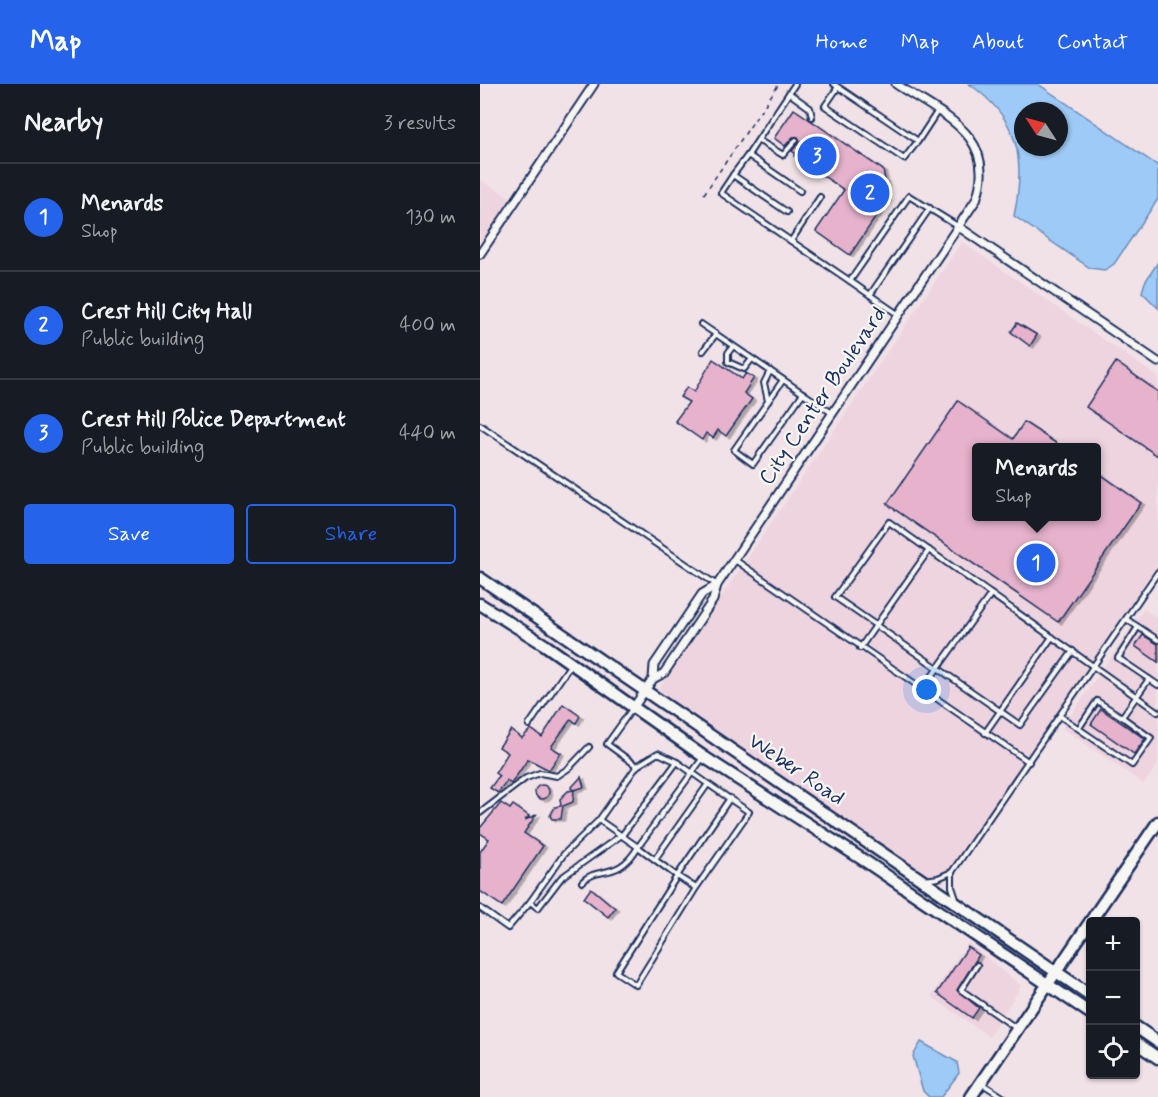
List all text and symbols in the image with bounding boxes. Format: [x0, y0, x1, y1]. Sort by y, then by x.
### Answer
text: Map [30, 24, 81, 61]
text: Home [816, 28, 868, 56]
text: Map [901, 28, 939, 56]
text: About [972, 28, 1024, 56]
text: Contact [1057, 28, 1128, 56]
north arrow [1014, 102, 1068, 156]
text: Nearby [24, 106, 103, 140]
text: 3 results [384, 110, 456, 137]
pin: 3 [798, 134, 836, 178]
pin: 2 [850, 170, 890, 216]
text: Menards [81, 190, 163, 218]
text: 1 [39, 204, 48, 231]
text: 130 m [405, 204, 456, 231]
text: Shop [81, 218, 118, 245]
text: Crest Hill City Hall [81, 298, 252, 326]
street label: City Center Boulevard [753, 301, 893, 491]
text: 2 [39, 312, 48, 339]
text: 400 m [400, 312, 456, 339]
text: Public building [81, 326, 204, 353]
text: Crest Hill Police Department [81, 406, 346, 434]
text: 3 [39, 420, 48, 447]
text: 440 m [399, 420, 456, 447]
text: Public building [81, 434, 204, 461]
popup [972, 443, 1101, 521]
text: Menards [995, 455, 1078, 483]
text: Shop [995, 483, 1032, 510]
button: Save [24, 504, 234, 564]
button: Share [246, 504, 456, 564]
pin: 1 [1016, 540, 1056, 586]
your location [912, 675, 941, 704]
street label: Weber Road [742, 728, 850, 812]
map controls [1086, 917, 1140, 1079]
button: + [1086, 917, 1140, 971]
button: − [1086, 971, 1140, 1025]
button: locate [1086, 1025, 1140, 1079]

